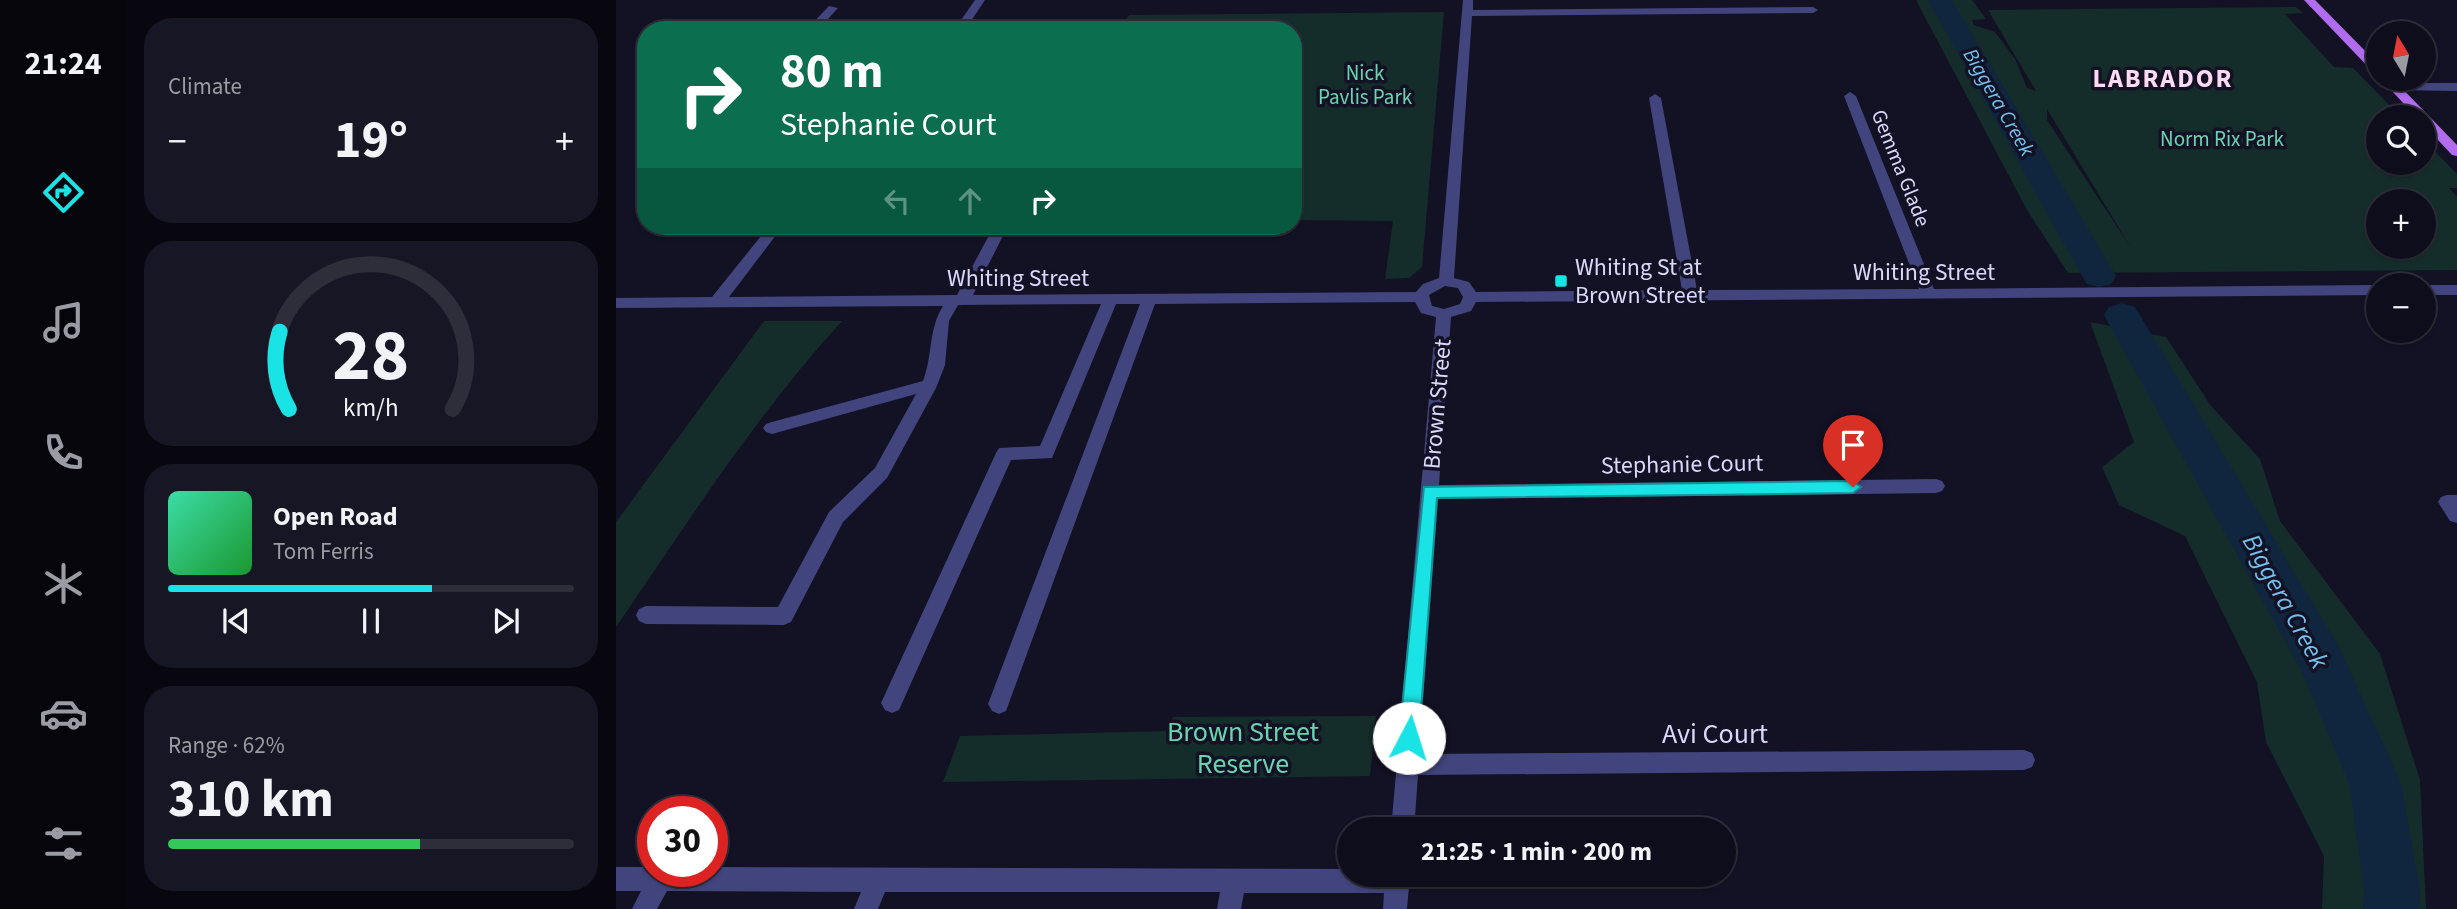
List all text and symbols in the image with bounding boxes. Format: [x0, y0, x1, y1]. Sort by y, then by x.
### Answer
north arrow [2366, 21, 2436, 91]
map controls [2366, 21, 2436, 343]
text: 80 m [780, 37, 884, 107]
text: 21:24 [24, 41, 102, 87]
water label: Biggera Creek [1956, 42, 2043, 162]
icon: right [665, 49, 756, 140]
park label: Nick Pavlis Park [1318, 58, 1413, 112]
district label: LABRADOR [2093, 60, 2233, 97]
text: Climate [168, 70, 242, 103]
text: Stephanie Court [780, 102, 996, 148]
text: 19° [334, 104, 408, 178]
street label: Gemma Glade [1864, 105, 1938, 231]
button: search [2366, 105, 2436, 175]
text: − [168, 115, 187, 169]
text: + [555, 115, 574, 169]
park label: Norm Rix Park [2160, 124, 2285, 154]
icon: directions [39, 168, 88, 217]
icon: left [878, 182, 916, 220]
icon: ahead [951, 182, 989, 220]
icon: right [1024, 182, 1062, 220]
button: + [2366, 189, 2436, 259]
place label: Whiting St at Brown Street [1575, 250, 1705, 313]
street label: Whiting Street [1853, 255, 1995, 290]
street label: Whiting Street [947, 261, 1089, 296]
marker: Whiting St at Brown Street [1553, 273, 1569, 289]
button: − [2366, 273, 2436, 343]
icon: music [39, 298, 88, 347]
text: 28 [333, 305, 409, 409]
street label: Brown Street [1414, 338, 1461, 471]
text: km/h [343, 390, 399, 426]
pin [1823, 415, 1883, 487]
icon: arrive [1834, 426, 1872, 464]
icon: phone [39, 428, 88, 477]
street label: Stephanie Court [1601, 446, 1763, 483]
text: Open Road [273, 498, 398, 535]
water label: Biggera Creek [2233, 527, 2338, 676]
text: Tom Ferris [273, 535, 374, 568]
icon: climate [39, 559, 88, 608]
icon: previous [217, 602, 255, 640]
icon: pause [352, 602, 390, 640]
icon: next [487, 602, 525, 640]
icon: car [39, 689, 88, 738]
position arrow [1372, 701, 1446, 775]
park label: Brown Street Reserve [1167, 712, 1320, 784]
street label: Avi Court [1662, 714, 1769, 754]
text: Range · 62% [168, 729, 285, 762]
text: 310 km [168, 763, 334, 837]
speed limit sign: 30 [637, 796, 728, 887]
icon: filters [39, 819, 88, 868]
text: 21:25 · 1 min · 200 m [1421, 833, 1652, 870]

